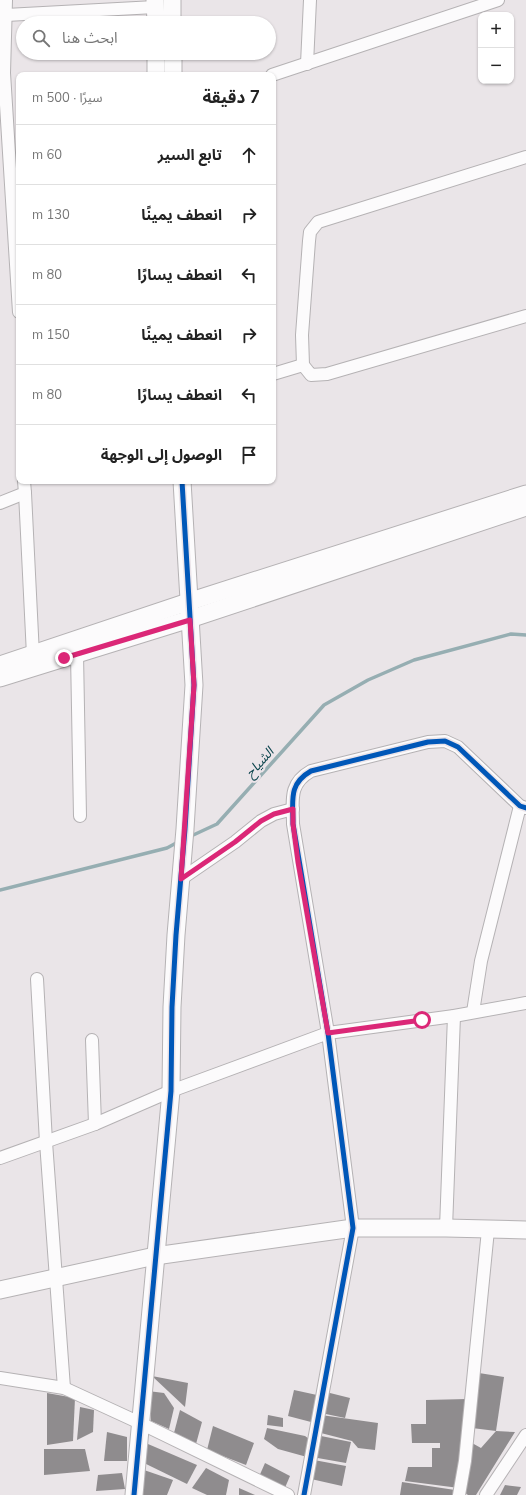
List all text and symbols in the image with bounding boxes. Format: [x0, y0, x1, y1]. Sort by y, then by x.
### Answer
map controls [478, 12, 514, 84]
button: + [478, 12, 514, 48]
search box [16, 16, 276, 60]
icon: search [30, 27, 52, 49]
text: ابحث هنا [62, 28, 118, 48]
button: − [478, 48, 514, 84]
text: 7 دقيقة [202, 86, 260, 109]
text: سيرًا · 500 m [32, 89, 103, 107]
icon: ahead [238, 144, 260, 166]
text: تابع السير [158, 145, 222, 165]
text: 60 m [32, 146, 62, 164]
icon: right [238, 204, 260, 226]
text: انعطف يمينًا [141, 205, 222, 225]
text: 130 m [32, 206, 70, 224]
icon: left [238, 264, 260, 286]
text: انعطف يسارًا [137, 265, 222, 285]
text: 80 m [32, 266, 62, 284]
icon: right [238, 324, 260, 346]
text: انعطف يمينًا [141, 325, 222, 345]
text: 150 m [32, 326, 70, 344]
icon: left [238, 384, 260, 406]
text: انعطف يسارًا [137, 385, 222, 405]
text: 80 m [32, 386, 62, 404]
icon: arrive [238, 444, 260, 466]
text: الوصول إلى الوجهة [101, 445, 222, 465]
route end [55, 649, 73, 667]
water label: الشياح [241, 742, 280, 783]
route start [413, 1011, 431, 1029]

